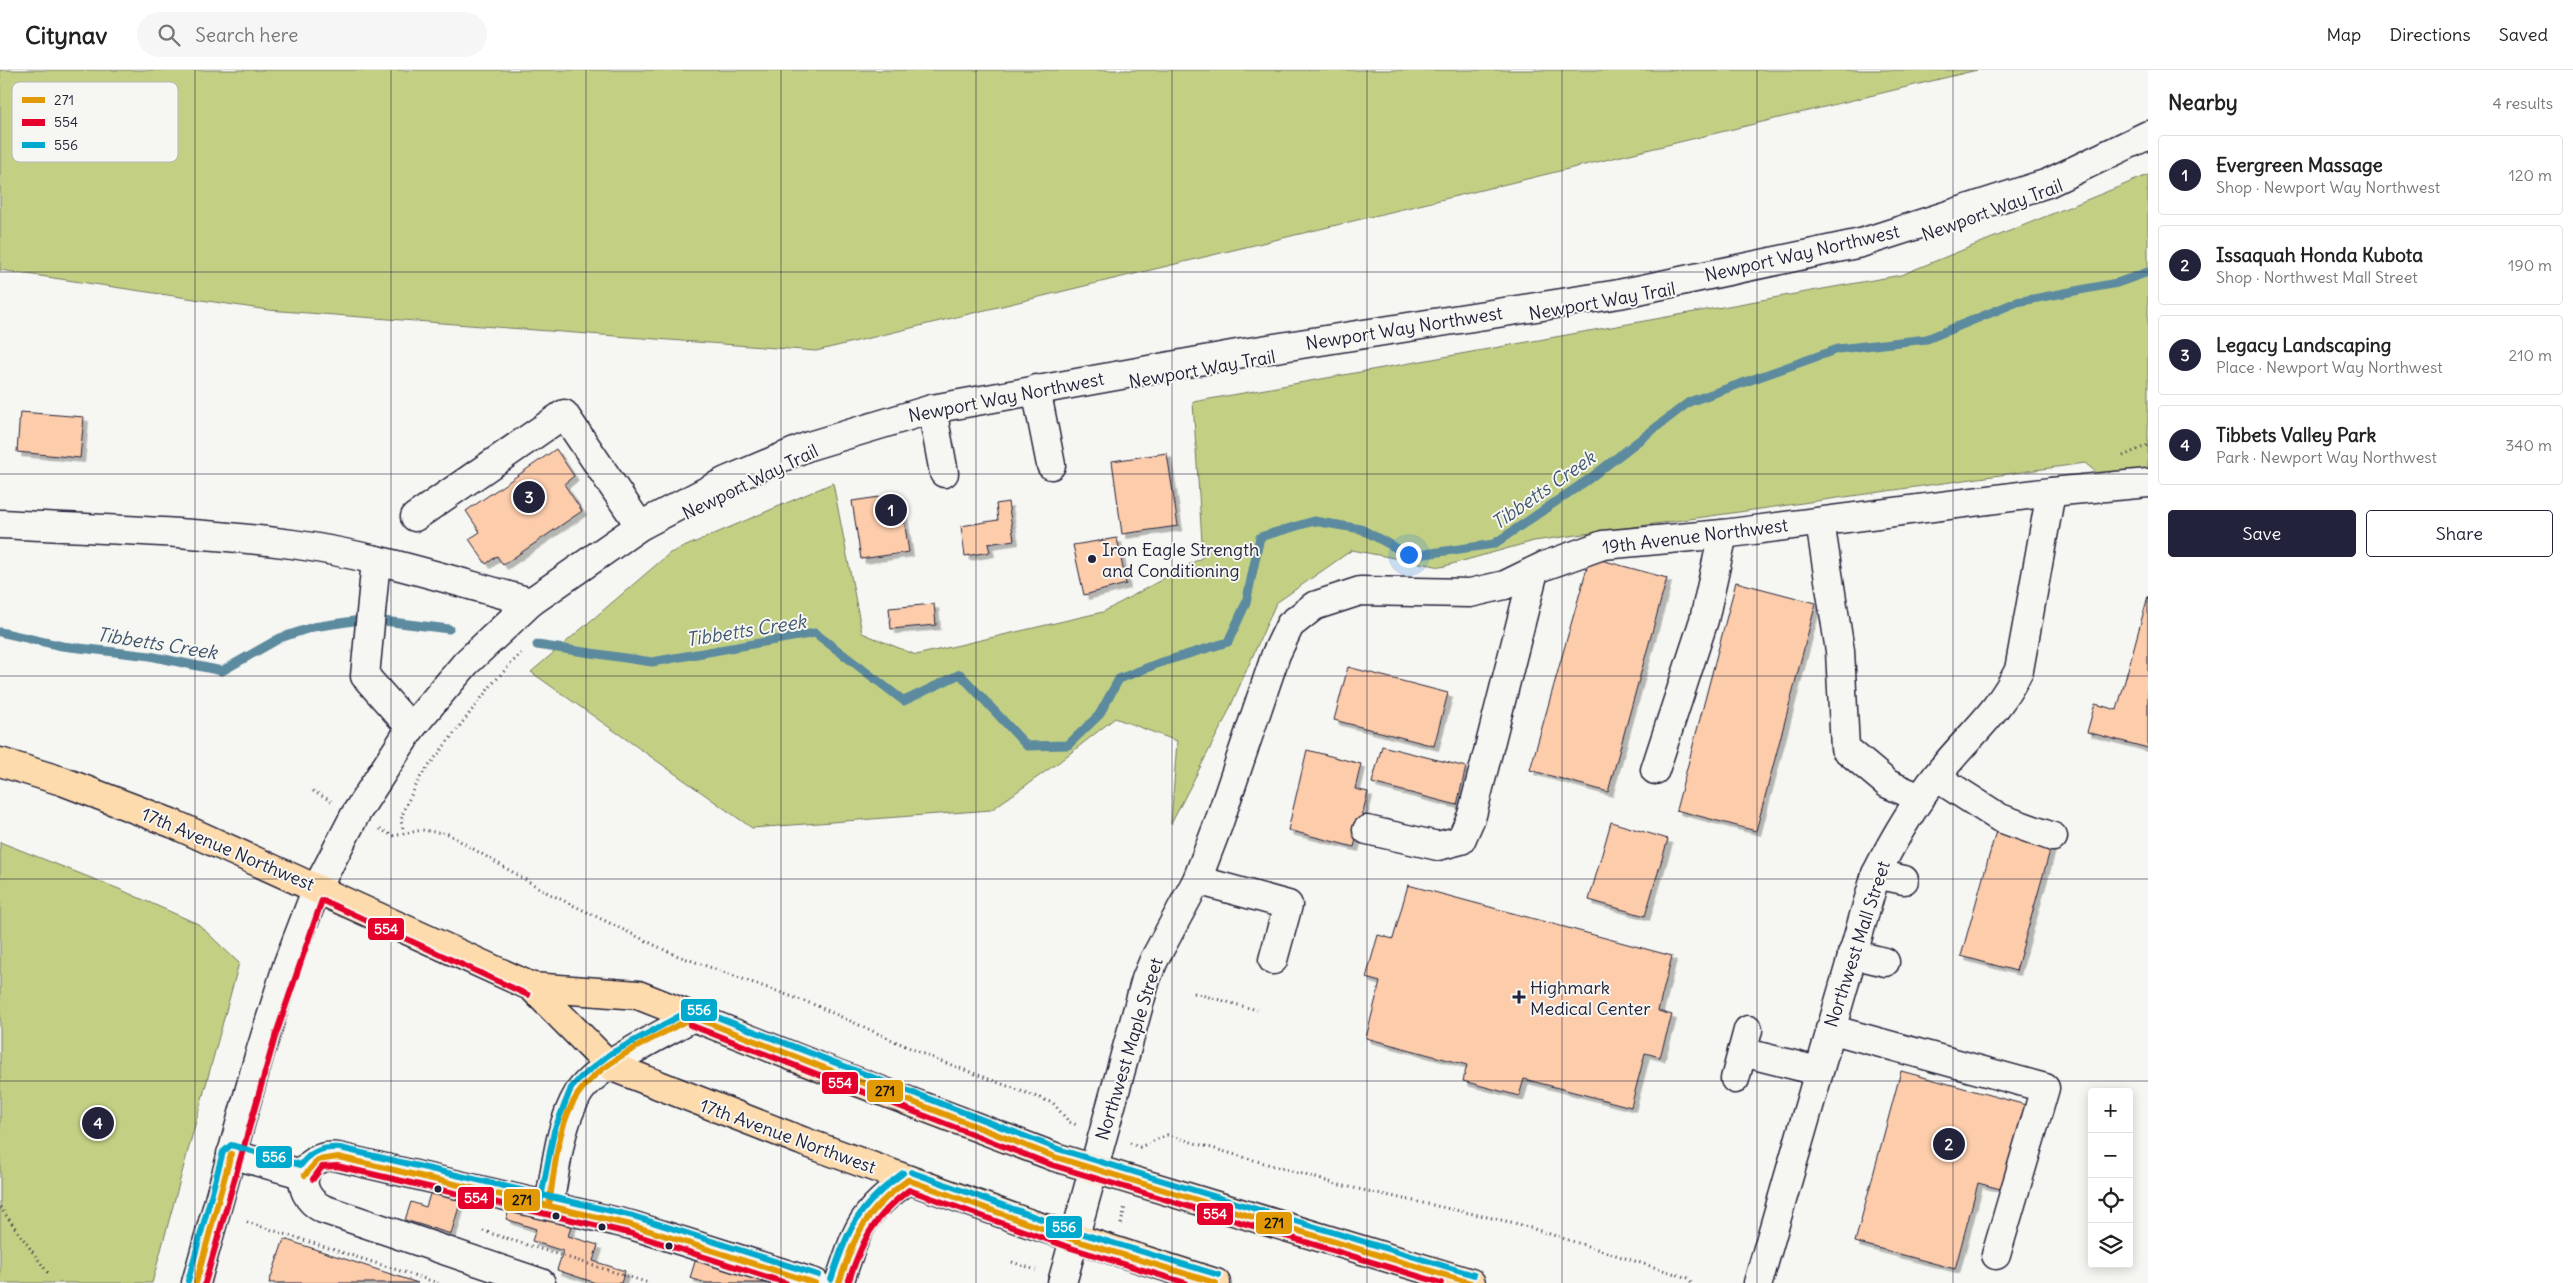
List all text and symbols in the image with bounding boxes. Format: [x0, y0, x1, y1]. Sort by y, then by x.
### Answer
search box [137, 12, 487, 57]
text: Citynav [25, 20, 107, 50]
icon: search [155, 21, 183, 49]
text: Search here [195, 23, 298, 47]
text: Map [2326, 23, 2361, 46]
text: Directions [2389, 23, 2471, 46]
text: Saved [2499, 23, 2548, 46]
legend [12, 82, 178, 162]
text: Nearby [2168, 89, 2238, 116]
text: 271 [54, 91, 74, 109]
text: 4 results [2492, 93, 2553, 113]
text: 554 [54, 113, 78, 131]
text: 556 [54, 136, 78, 154]
text: Evergreen Massage [2216, 153, 2383, 177]
text: 1 [2182, 165, 2188, 185]
text: 120 m [2509, 165, 2552, 185]
street label: Newport Way Trail [1918, 174, 2066, 246]
text: Shop · Newport Way Northwest [2216, 177, 2440, 197]
street label: Newport Way Northwest [1703, 219, 1901, 287]
text: Issaquah Honda Kubota [2216, 243, 2423, 267]
text: 2 [2181, 255, 2189, 275]
text: 190 m [2508, 255, 2552, 275]
text: Shop · Northwest Mall Street [2216, 267, 2418, 287]
street label: Newport Way Trail [1527, 277, 1677, 325]
street label: Newport Way Northwest [1304, 301, 1504, 355]
text: Legacy Landscaping [2216, 333, 2391, 357]
street label: Newport Way Trail [1127, 345, 1277, 393]
text: 3 [2180, 345, 2190, 365]
text: 210 m [2509, 345, 2552, 365]
text: Place · Newport Way Northwest [2216, 357, 2443, 377]
street label: Newport Way Northwest [906, 367, 1106, 427]
text: Tibbets Valley Park [2216, 423, 2376, 447]
text: 4 [2180, 435, 2190, 455]
text: 340 m [2505, 435, 2552, 455]
street label: Newport Way Trail [678, 439, 822, 525]
water label: Tibbetts Creek [1487, 445, 1601, 535]
text: Park · Newport Way Northwest [2216, 447, 2437, 467]
pin: 3 [513, 478, 545, 516]
pin: 1 [875, 491, 907, 529]
button: Save [2168, 510, 2356, 557]
button: Share [2366, 510, 2553, 557]
street label: 19th Avenue Northwest [1601, 513, 1789, 559]
place label: Iron Eagle Strength and Conditioning [1102, 538, 1260, 582]
your location [1396, 542, 1422, 568]
marker: Iron Eagle Strength and Conditioning [1086, 553, 1098, 565]
water label: Tibbetts Creek [684, 608, 809, 651]
water label: Tibbetts Creek [95, 622, 220, 665]
street label: 17th Avenue Northwest [138, 802, 318, 896]
street label: Northwest Mall Street [1819, 858, 1895, 1030]
line badge: 554 [367, 917, 405, 941]
text: 554 [374, 920, 398, 938]
street label: Northwest Maple Street [1090, 955, 1168, 1143]
place label: Highmark Medical Center [1530, 976, 1651, 1020]
marker: Highmark Medical Center [1512, 990, 1526, 1004]
line badge: 556 [680, 998, 718, 1022]
text: 556 [687, 1001, 711, 1019]
line badge: 554 [821, 1071, 859, 1095]
text: 554 [828, 1074, 852, 1092]
line badge: 271 [866, 1079, 904, 1103]
text: 271 [875, 1082, 895, 1100]
map controls [2088, 1088, 2133, 1268]
button: + [2088, 1088, 2133, 1133]
street label: 17th Avenue Northwest [697, 1093, 879, 1179]
pin: 4 [82, 1104, 114, 1142]
pin: 2 [1933, 1125, 1965, 1163]
button: − [2088, 1133, 2133, 1178]
line badge: 556 [255, 1145, 293, 1169]
text: 556 [262, 1148, 286, 1166]
button: locate [2088, 1178, 2133, 1223]
unlabelled marker [433, 1184, 443, 1194]
line badge: 554 [457, 1186, 495, 1210]
line badge: 271 [503, 1188, 541, 1212]
text: 554 [464, 1189, 488, 1207]
text: 271 [512, 1191, 532, 1209]
line badge: 554 [1196, 1202, 1234, 1226]
text: 554 [1203, 1205, 1227, 1223]
unlabelled marker [551, 1211, 561, 1221]
line badge: 271 [1255, 1211, 1293, 1235]
text: 271 [1264, 1214, 1284, 1232]
line badge: 556 [1045, 1215, 1083, 1239]
text: 556 [1052, 1218, 1076, 1236]
unlabelled marker [597, 1222, 607, 1232]
button: layers [2088, 1223, 2133, 1268]
unlabelled marker [664, 1241, 674, 1251]

